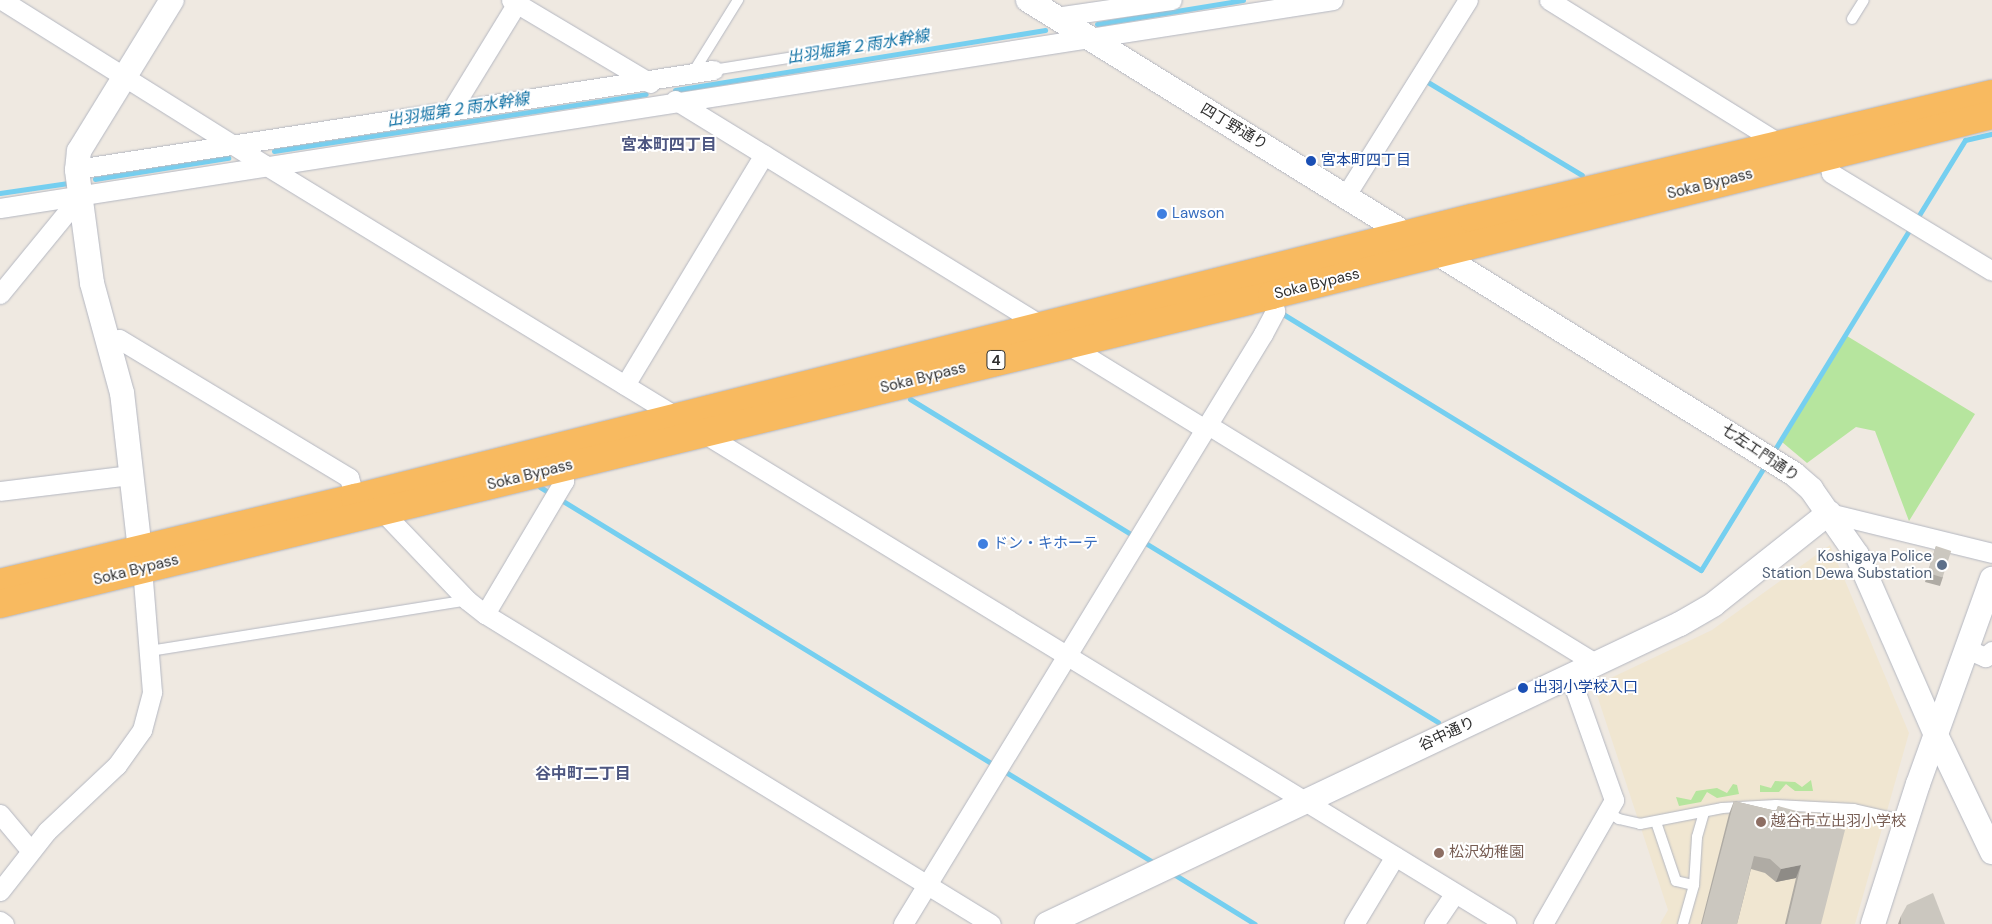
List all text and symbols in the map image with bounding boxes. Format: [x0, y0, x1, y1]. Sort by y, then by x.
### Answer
water label: 出羽堀第２雨水幹線 [785, 26, 931, 68]
water label: 出羽堀第２雨水幹線 [385, 89, 531, 131]
street label: 四丁野通り [1197, 100, 1271, 154]
district label: 宮本町四丁目 [621, 135, 717, 155]
place label: 宮本町四丁目 [1321, 152, 1411, 170]
marker: 宮本町四丁目 [1305, 155, 1317, 167]
street label: Soka Bypass [1665, 165, 1755, 203]
place label: Lawson [1172, 205, 1224, 223]
marker: Lawson [1156, 208, 1168, 220]
street label: Soka Bypass [1272, 265, 1362, 303]
road number: 4 [986, 348, 1006, 372]
street label: Soka Bypass [878, 359, 968, 397]
street label: 七左エ門通り [1718, 420, 1802, 486]
street label: Soka Bypass [485, 456, 575, 494]
place label: ドン・キホーテ [993, 535, 1098, 553]
marker: ドン・キホーテ [977, 538, 989, 550]
place label: Koshigaya Police Station Dewa Substation [1762, 547, 1932, 582]
street label: Soka Bypass [91, 551, 181, 589]
marker: Koshigaya Police Station Dewa Substation [1936, 559, 1948, 571]
place label: 出羽小学校入口 [1533, 679, 1638, 697]
marker: 出羽小学校入口 [1517, 682, 1529, 694]
street label: 谷中通り [1416, 713, 1478, 755]
district label: 谷中町二丁目 [535, 764, 631, 784]
place label: 越谷市立出羽小学校 [1771, 813, 1906, 831]
marker: 越谷市立出羽小学校 [1755, 816, 1767, 828]
place label: 松沢幼稚園 [1449, 844, 1524, 862]
marker: 松沢幼稚園 [1433, 847, 1445, 859]

